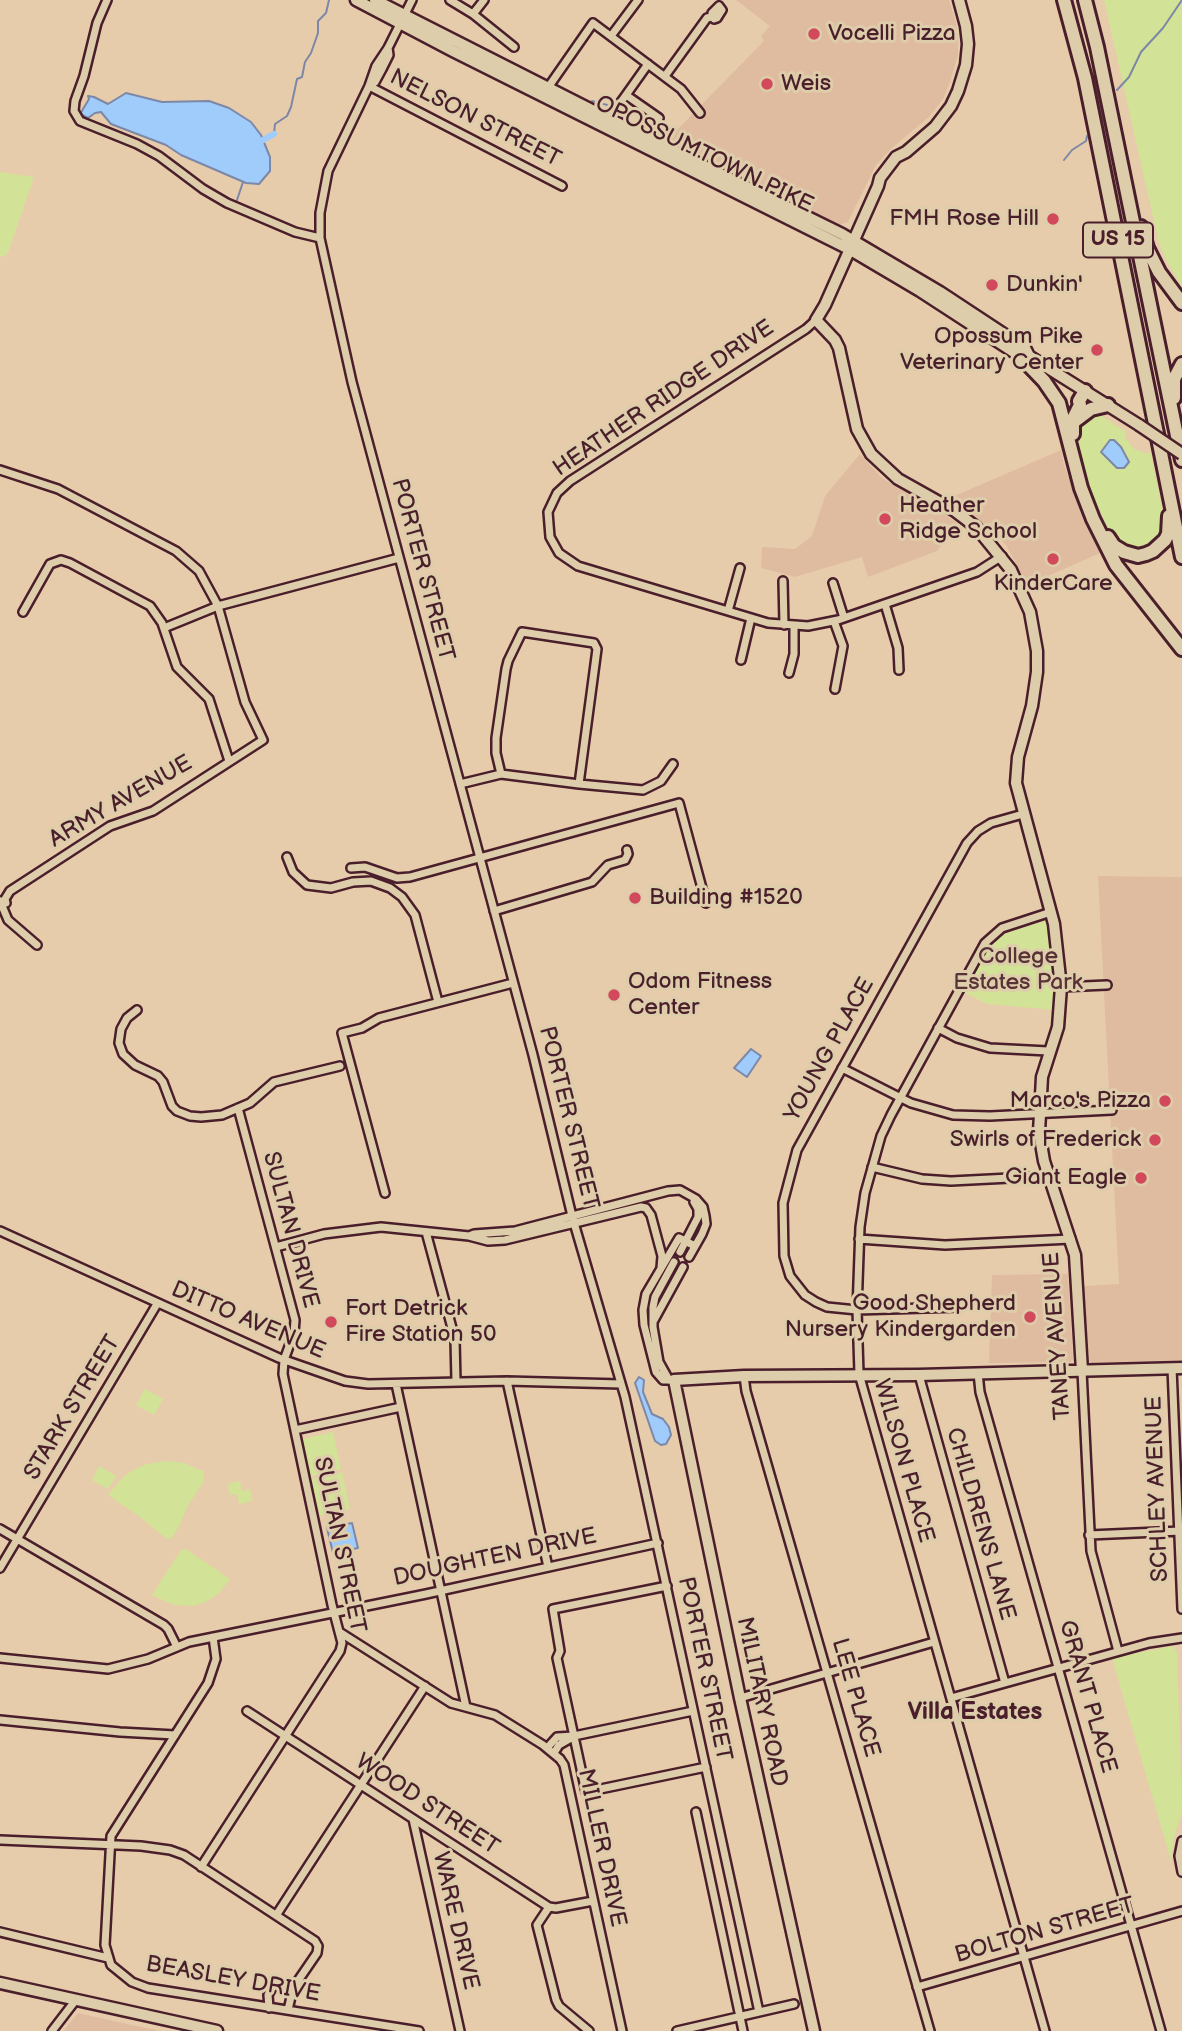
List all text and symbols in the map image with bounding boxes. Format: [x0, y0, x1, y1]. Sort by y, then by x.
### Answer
place label: Vocelli Pizza [828, 20, 956, 48]
marker: Vocelli Pizza [806, 26, 822, 42]
street label: NELSON STREET [385, 64, 565, 174]
place label: Weis [781, 70, 831, 98]
marker: Weis [759, 76, 775, 92]
street label: OPOSSUMTOWN PIKE [590, 90, 818, 220]
place label: FMH Rose Hill [889, 205, 1039, 233]
marker: FMH Rose Hill [1045, 211, 1061, 227]
road number: US 15 [1083, 222, 1153, 258]
place label: Dunkin' [1006, 271, 1083, 299]
marker: Dunkin' [984, 277, 1000, 293]
street label: HEATHER RIDGE DRIVE [548, 315, 780, 483]
place label: Opossum Pike Veterinary Center [900, 323, 1083, 377]
marker: Opossum Pike Veterinary Center [1089, 342, 1105, 358]
street label: PORTER STREET [384, 476, 460, 664]
place label: Heather Ridge School [899, 492, 1037, 546]
marker: Heather Ridge School [877, 511, 893, 527]
marker: KinderCare [1045, 551, 1061, 567]
place label: KinderCare [993, 570, 1113, 598]
street label: ARMY AVENUE [45, 750, 197, 854]
place label: Building #1520 [649, 884, 803, 912]
marker: Building #1520 [627, 890, 643, 906]
park label: College Estates Park [953, 943, 1083, 997]
place label: Odom Fitness Center [628, 968, 772, 1022]
street label: YOUNG PLACE [779, 973, 881, 1127]
marker: Odom Fitness Center [606, 987, 622, 1003]
street label: PORTER STREET [532, 1024, 604, 1212]
place label: Marco's Pizza [1010, 1087, 1151, 1115]
marker: Marco's Pizza [1157, 1093, 1173, 1109]
place label: Swirls of Frederick [950, 1126, 1141, 1154]
marker: Swirls of Frederick [1147, 1132, 1163, 1148]
street label: SULTAN DRIVE [256, 1149, 324, 1311]
place label: Giant Eagle [1005, 1164, 1127, 1192]
marker: Giant Eagle [1133, 1170, 1149, 1186]
street label: TANEY AVENUE [1038, 1251, 1078, 1421]
street label: DITTO AVENUE [167, 1276, 329, 1366]
place label: Good Shepherd Nursery Kindergarden [785, 1290, 1016, 1344]
place label: Fort Detrick Fire Station 50 [345, 1295, 496, 1349]
marker: Good Shepherd Nursery Kindergarden [1022, 1309, 1038, 1325]
marker: Fort Detrick Fire Station 50 [323, 1314, 339, 1330]
street label: STARK STREET [19, 1331, 127, 1485]
street label: WILSON PLACE [866, 1376, 940, 1546]
street label: SCHLEY AVENUE [1141, 1396, 1175, 1582]
street label: CHILDRENS LANE [939, 1425, 1021, 1623]
street label: SULTAN STREET [307, 1455, 371, 1635]
street label: DOUGHTEN DRIVE [391, 1523, 599, 1593]
street label: PORTER STREET [671, 1574, 737, 1764]
street label: MILITARY ROAD [730, 1615, 792, 1789]
street label: GRANT PLACE [1052, 1617, 1122, 1777]
street label: LEE PLACE [825, 1635, 885, 1761]
district label: Villa Estates [908, 1699, 1042, 1727]
street label: WOOD STREET [350, 1748, 504, 1862]
street label: MILLER DRIVE [571, 1767, 631, 1929]
street label: WARE DRIVE [426, 1849, 484, 1993]
street label: BOLTON STREET [952, 1892, 1138, 1970]
street label: BEASLEY DRIVE [144, 1951, 322, 2009]

